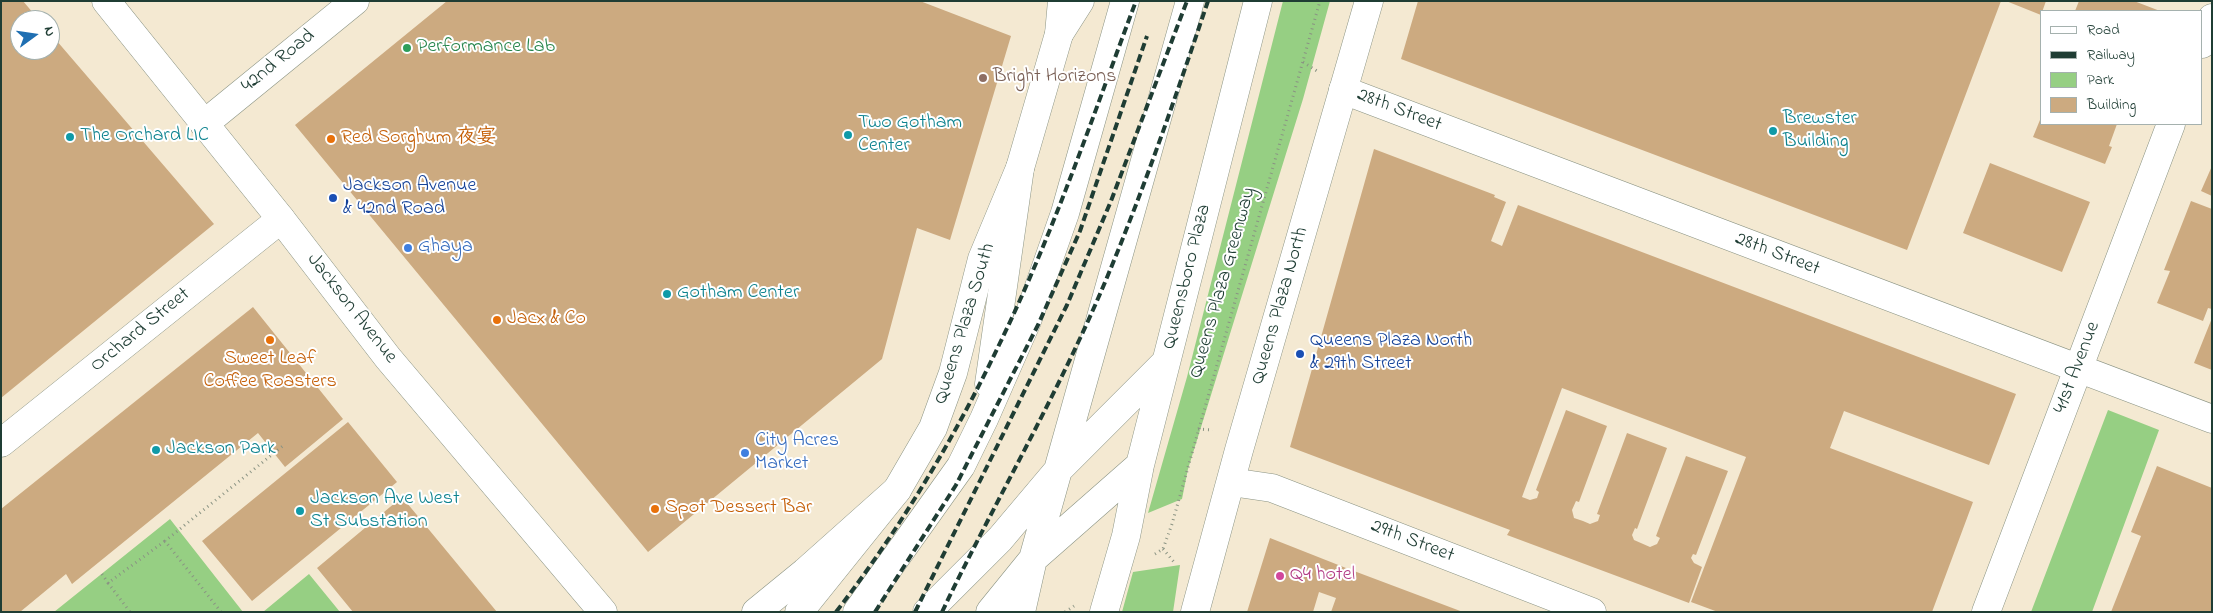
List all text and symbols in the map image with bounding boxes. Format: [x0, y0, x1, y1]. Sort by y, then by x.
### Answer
north arrow [10, 10, 60, 60]
legend [2040, 10, 2203, 125]
text: Road [2087, 19, 2120, 41]
text: N [38, 24, 60, 39]
street label: 42nd Road [237, 25, 321, 99]
place label: Performance Lab [417, 36, 555, 60]
marker: Performance Lab [401, 42, 413, 54]
text: Railway [2087, 44, 2135, 66]
place label: Bright Horizons [993, 66, 1116, 90]
text: Park [2087, 69, 2114, 91]
marker: Bright Horizons [977, 72, 989, 84]
street label: 28th Street [1353, 84, 1445, 138]
text: Building [2087, 94, 2136, 116]
place label: Brewster Building [1783, 108, 1857, 155]
place label: Two Gotham Center [858, 112, 962, 159]
place label: The Orchard LIC [80, 125, 209, 149]
marker: Brewster Building [1767, 125, 1779, 137]
place label: Red Sorghum 夜宴 [341, 127, 496, 151]
marker: Two Gotham Center [842, 129, 854, 141]
marker: The Orchard LIC [64, 131, 76, 143]
marker: Red Sorghum 夜宴 [325, 133, 337, 145]
place label: Jackson Avenue & 42nd Road [343, 175, 476, 222]
street label: Queens Plaza Greenway [1185, 185, 1263, 381]
marker: Jackson Avenue & 42nd Road [327, 192, 339, 204]
street label: Queensboro Plaza [1158, 202, 1218, 352]
street label: Queens Plaza North [1247, 225, 1315, 387]
street label: 28th Street [1731, 228, 1823, 282]
place label: Ghaya [418, 236, 473, 260]
street label: Queens Plaza South [930, 241, 1002, 407]
marker: Ghaya [402, 242, 414, 254]
street label: Jackson Avenue [300, 249, 402, 369]
place label: Gotham Center [677, 282, 799, 306]
street label: Orchard Street [86, 283, 196, 379]
marker: Gotham Center [661, 288, 673, 300]
place label: Jacx & Co [507, 308, 586, 332]
marker: Jacx & Co [491, 314, 503, 326]
street label: 41st Avenue [2050, 319, 2106, 417]
place label: Queens Plaza North & 29th Street [1310, 330, 1472, 377]
marker: Sweet Leaf Coffee Roasters [264, 334, 276, 346]
place label: Sweet Leaf Coffee Roasters [203, 348, 337, 395]
marker: Queens Plaza North & 29th Street [1294, 348, 1306, 360]
place label: City Acres Market [755, 430, 839, 477]
place label: Jackson Park [166, 438, 276, 462]
marker: Jackson Park [150, 444, 162, 456]
marker: City Acres Market [739, 447, 751, 459]
place label: Jackson Ave West St Substation [310, 488, 460, 535]
place label: Spot Dessert Bar [665, 497, 812, 521]
marker: Spot Dessert Bar [649, 503, 661, 515]
marker: Jackson Ave West St Substation [294, 505, 306, 517]
street label: 29th Street [1367, 515, 1457, 569]
place label: Q4 hotel [1290, 564, 1355, 588]
marker: Q4 hotel [1274, 570, 1286, 582]

